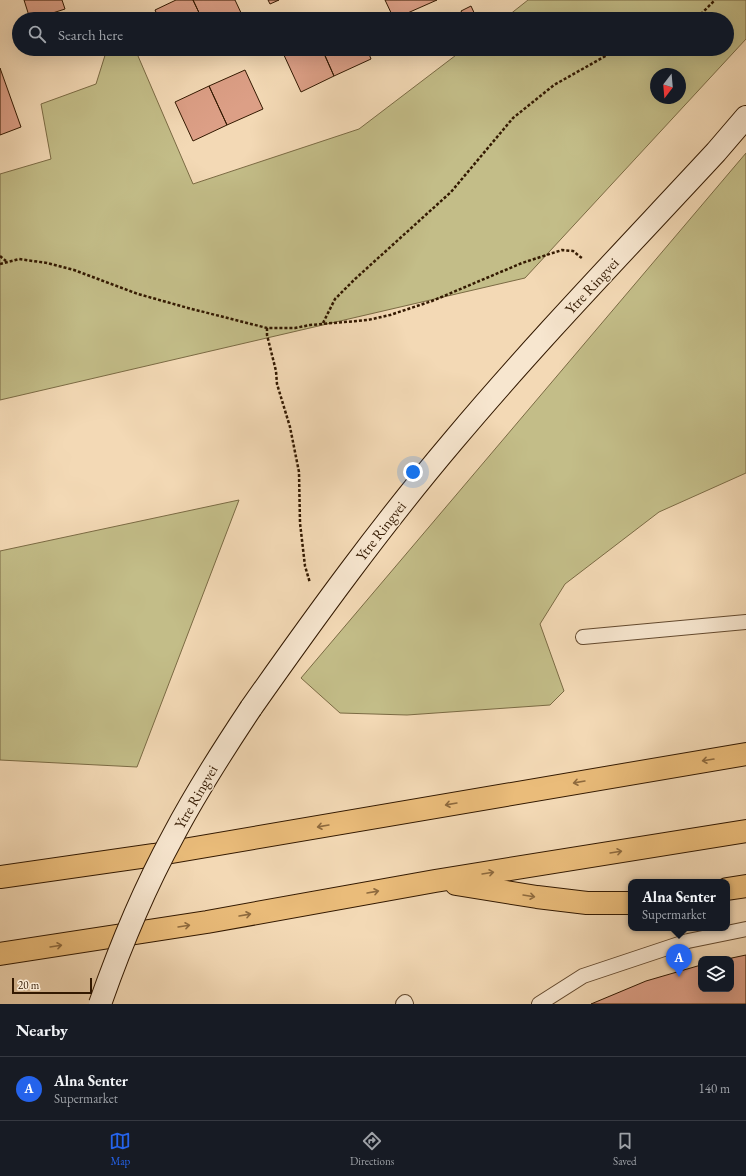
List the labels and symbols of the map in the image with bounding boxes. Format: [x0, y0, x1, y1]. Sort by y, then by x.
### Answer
north arrow [650, 68, 686, 104]
street label: Ytre Ringvei [561, 253, 623, 318]
your location [403, 462, 423, 482]
street label: Ytre Ringvei [351, 497, 410, 564]
one-way arrow [701, 757, 714, 765]
street label: Ytre Ringvei [170, 761, 222, 832]
one-way arrow [573, 778, 586, 786]
one-way arrow [445, 801, 458, 809]
one-way arrow [317, 823, 330, 831]
one-way arrow [609, 848, 622, 856]
one-way arrow [481, 869, 494, 877]
one-way arrow [367, 888, 380, 896]
one-way arrow [522, 892, 535, 900]
one-way arrow [239, 911, 252, 919]
one-way arrow [178, 922, 191, 930]
one-way arrow [49, 942, 62, 950]
pin: A [666, 944, 692, 977]
scale bar [12, 976, 92, 995]

